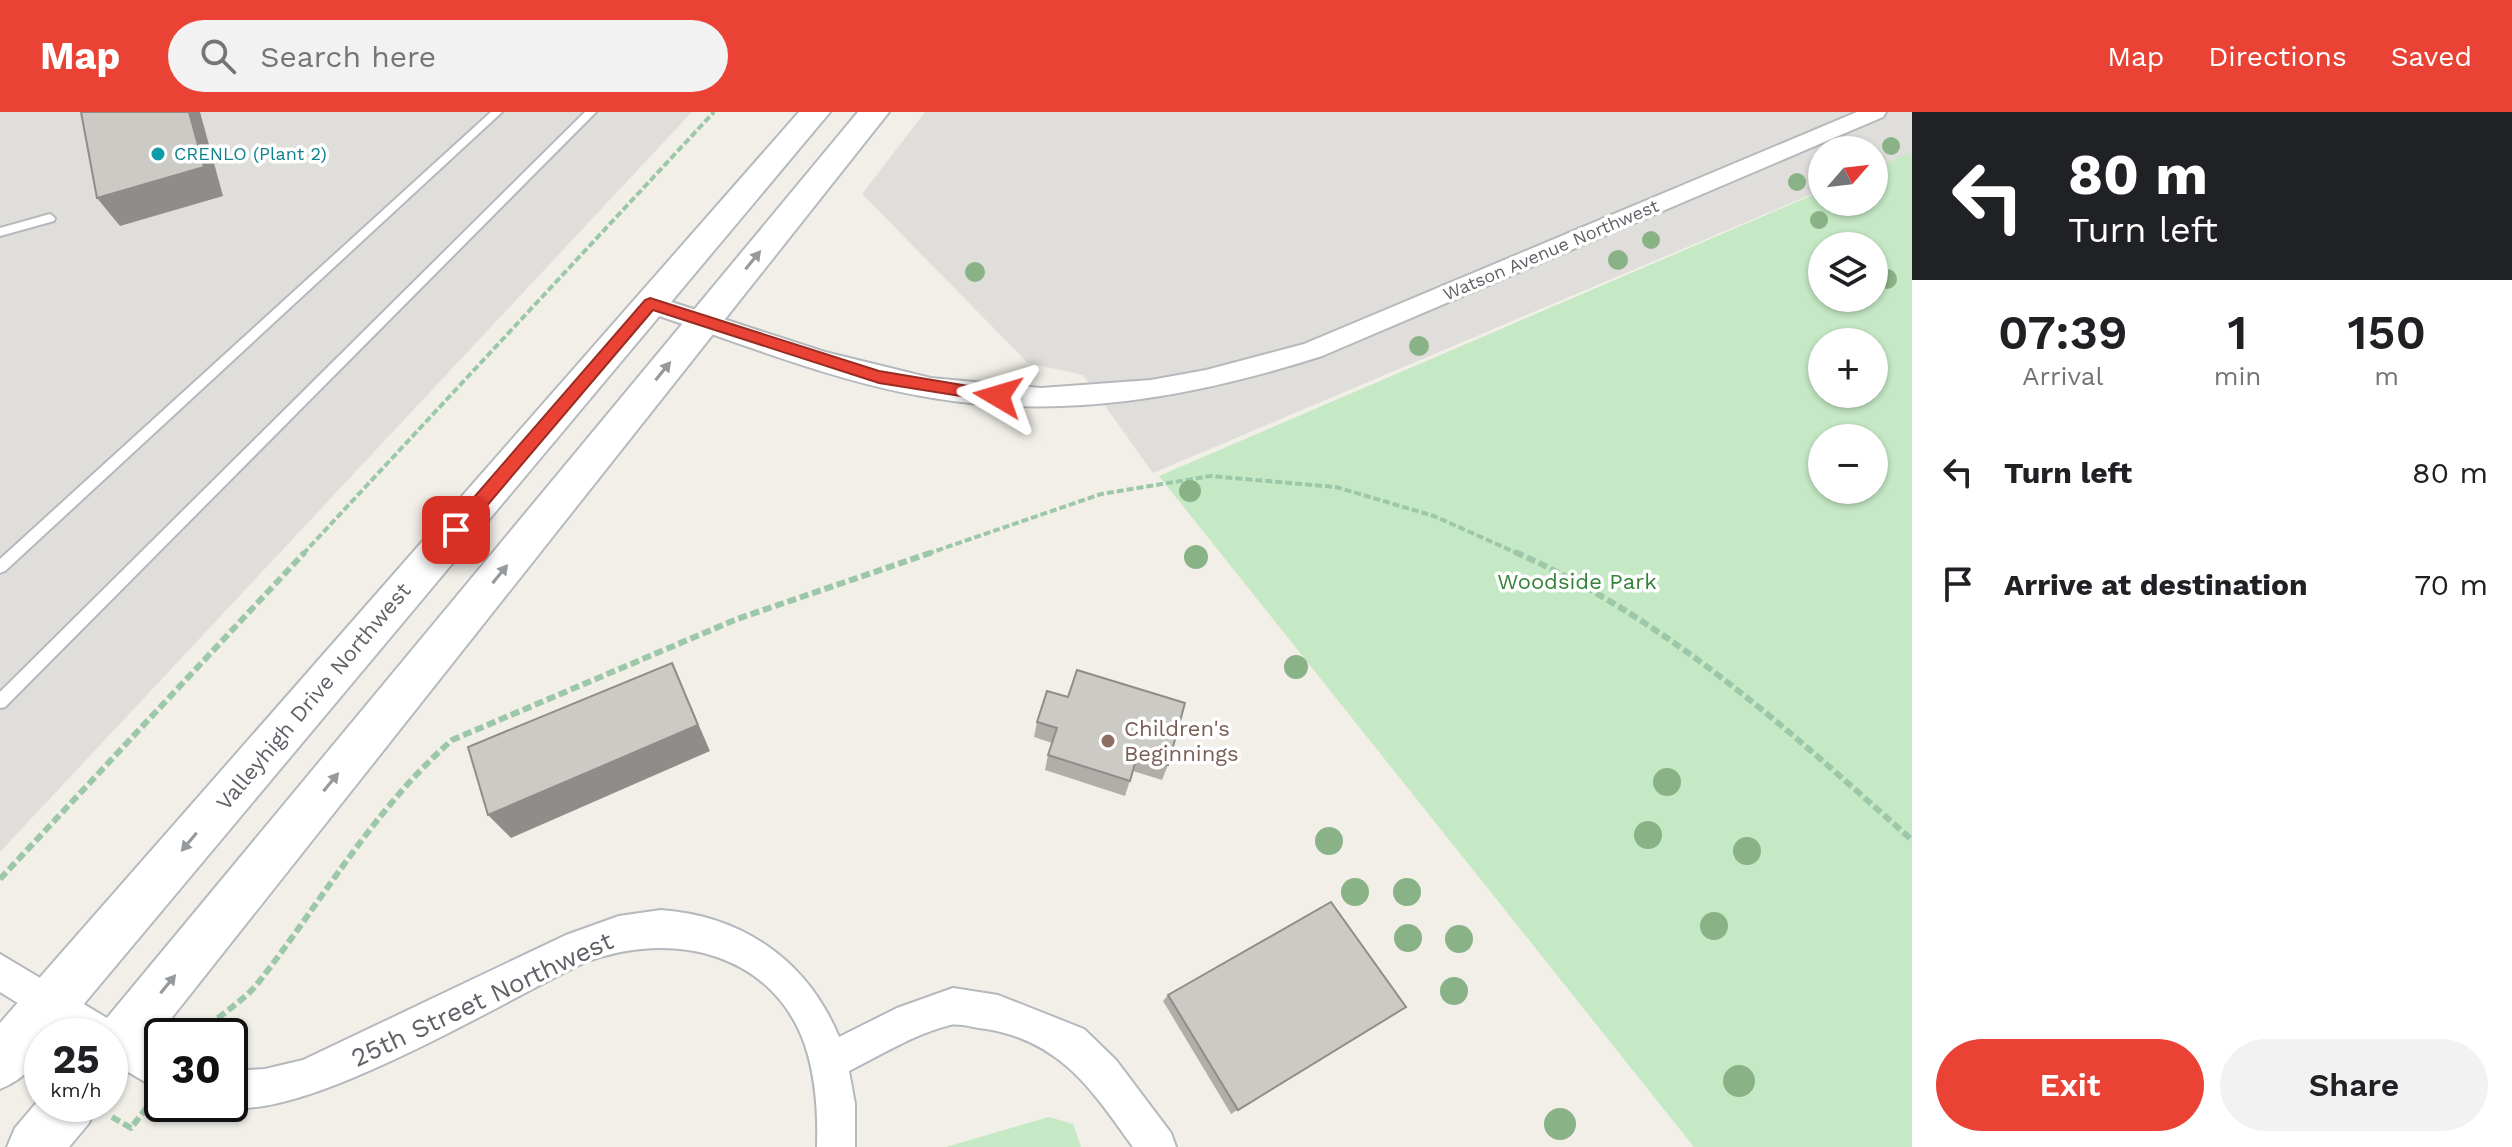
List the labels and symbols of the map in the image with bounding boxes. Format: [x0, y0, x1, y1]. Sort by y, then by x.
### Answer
north arrow [1808, 136, 1888, 216]
place label: CRENLO (Plant 2) [174, 143, 327, 164]
marker: CRENLO (Plant 2) [149, 145, 167, 163]
street label: Watson Avenue Northwest [1440, 194, 1662, 305]
one-way arrow [744, 250, 761, 270]
position arrow [956, 354, 1040, 438]
one-way arrow [654, 361, 671, 381]
pin [422, 496, 490, 564]
one-way arrow [491, 564, 507, 584]
park label: Woodside Park [1497, 569, 1657, 594]
street label: Valleyhigh Drive Northwest [211, 578, 416, 815]
place label: Children's Beginnings [1124, 716, 1239, 766]
marker: Children's Beginnings [1099, 732, 1117, 750]
one-way arrow [323, 772, 339, 792]
one-way arrow [181, 832, 198, 852]
street label: 25th Street Northwest [346, 925, 618, 1073]
one-way arrow [159, 974, 175, 994]
speed limit sign: 30 [144, 1018, 248, 1122]

